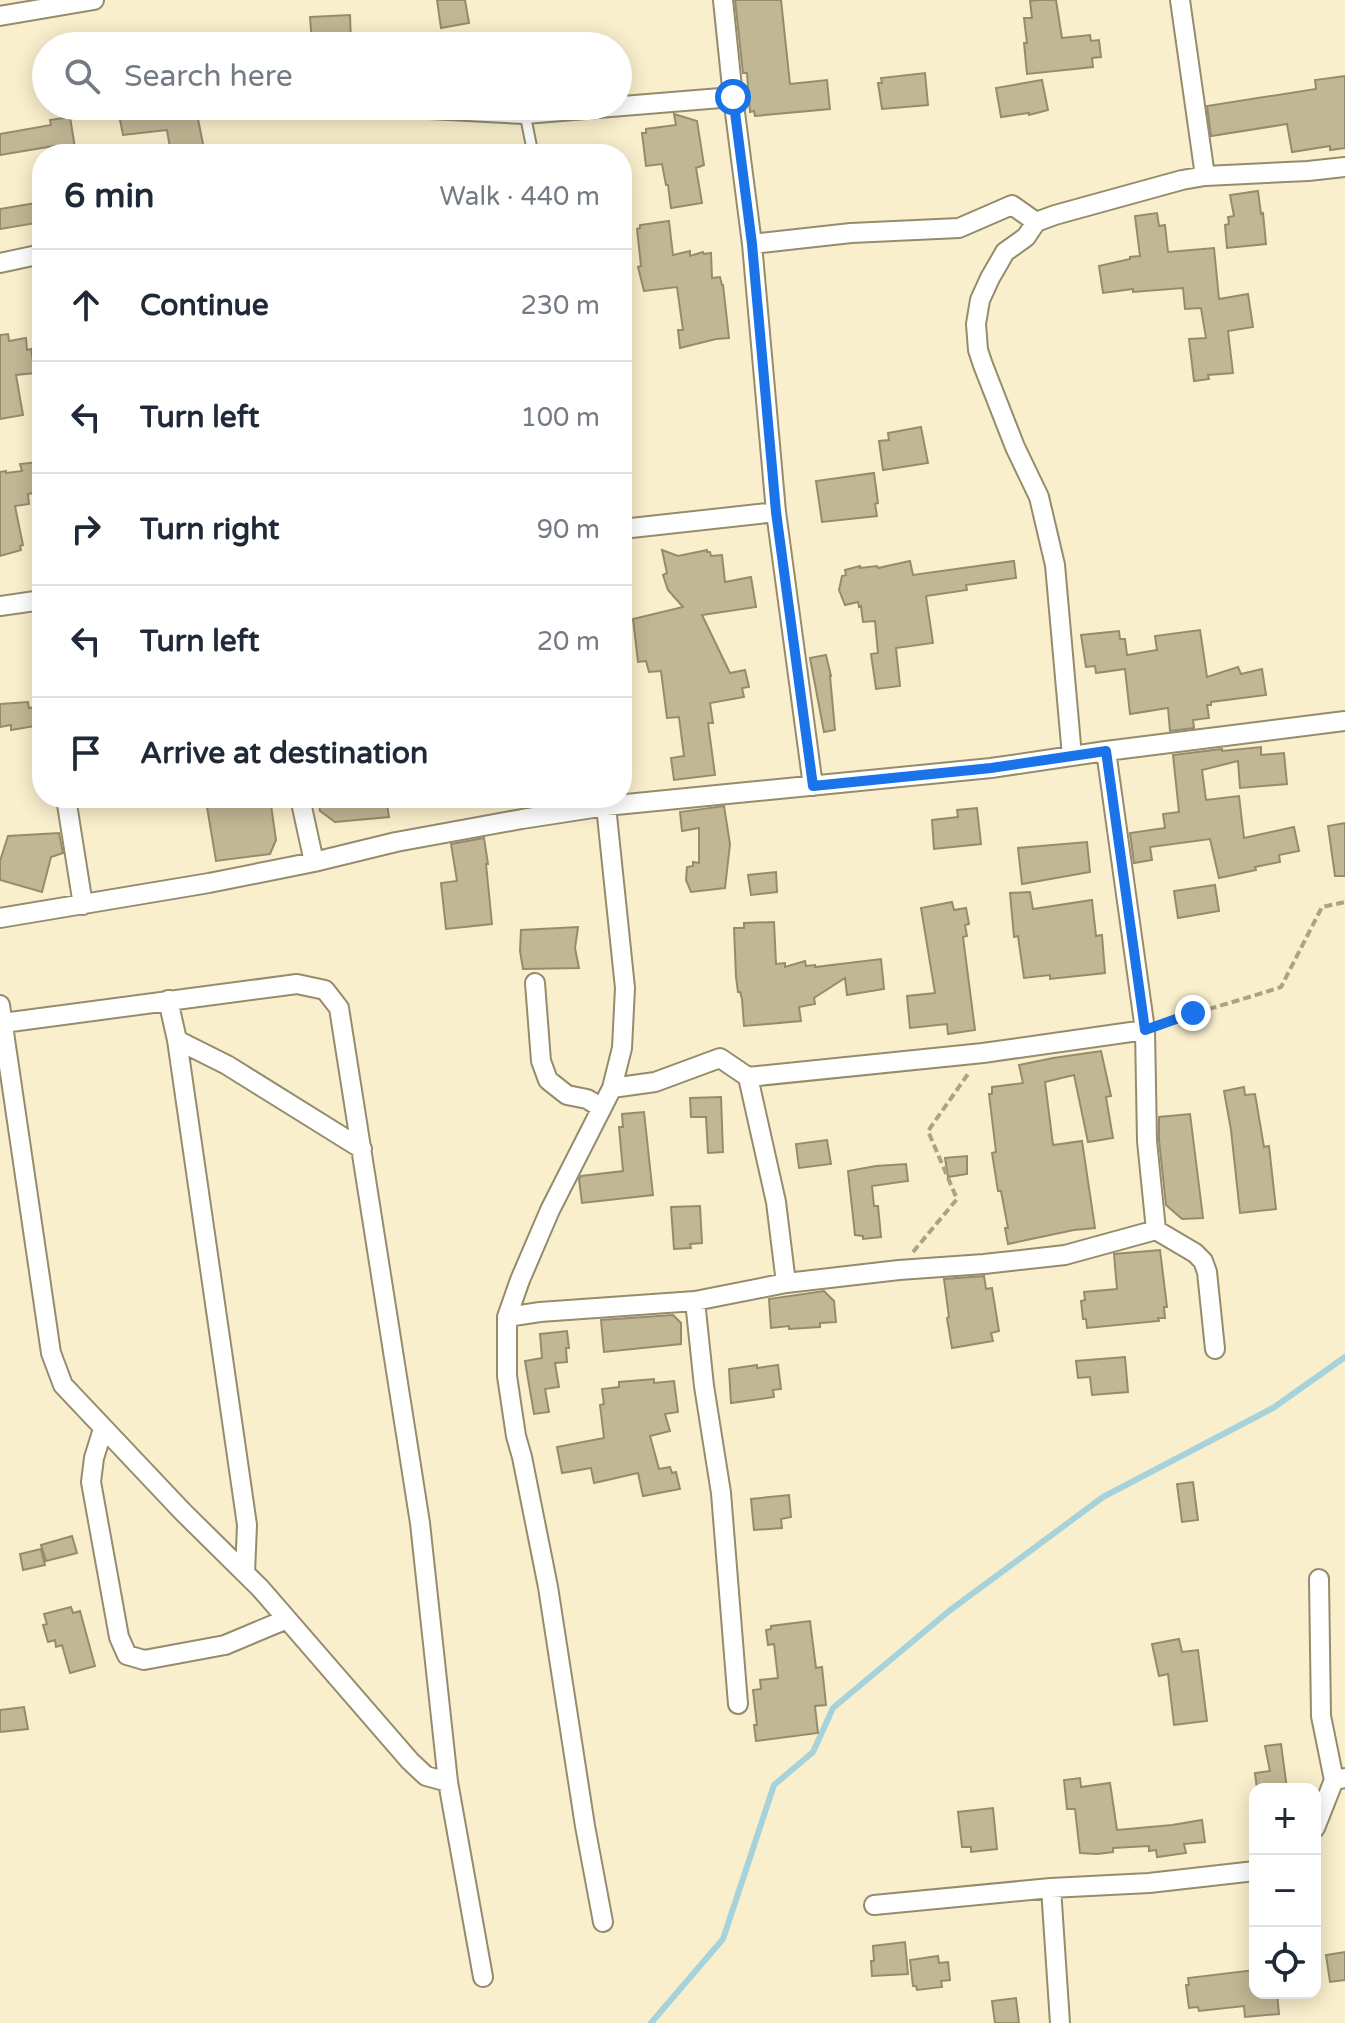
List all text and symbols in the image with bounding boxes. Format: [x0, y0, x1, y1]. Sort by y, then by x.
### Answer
search box [32, 32, 632, 120]
icon: search [60, 54, 104, 98]
text: Search here [124, 58, 293, 95]
route start [715, 79, 751, 115]
text: 6 min [64, 176, 155, 217]
text: Walk · 440 m [440, 181, 600, 212]
icon: ahead [64, 283, 108, 327]
text: Continue [140, 287, 269, 324]
text: 230 m [520, 290, 600, 321]
icon: left [64, 395, 108, 439]
text: Turn left [140, 399, 259, 436]
text: 100 m [520, 402, 600, 433]
icon: right [64, 507, 108, 551]
text: Turn right [140, 511, 280, 548]
text: 90 m [537, 514, 600, 545]
icon: left [64, 619, 108, 663]
text: Turn left [140, 623, 259, 660]
text: 20 m [537, 626, 600, 657]
icon: arrive [64, 731, 108, 775]
text: Arrive at destination [140, 735, 428, 772]
route end [1175, 995, 1211, 1031]
map controls [1249, 1783, 1321, 1999]
button: + [1249, 1783, 1321, 1855]
button: − [1249, 1855, 1321, 1927]
button: locate [1249, 1927, 1321, 1999]

